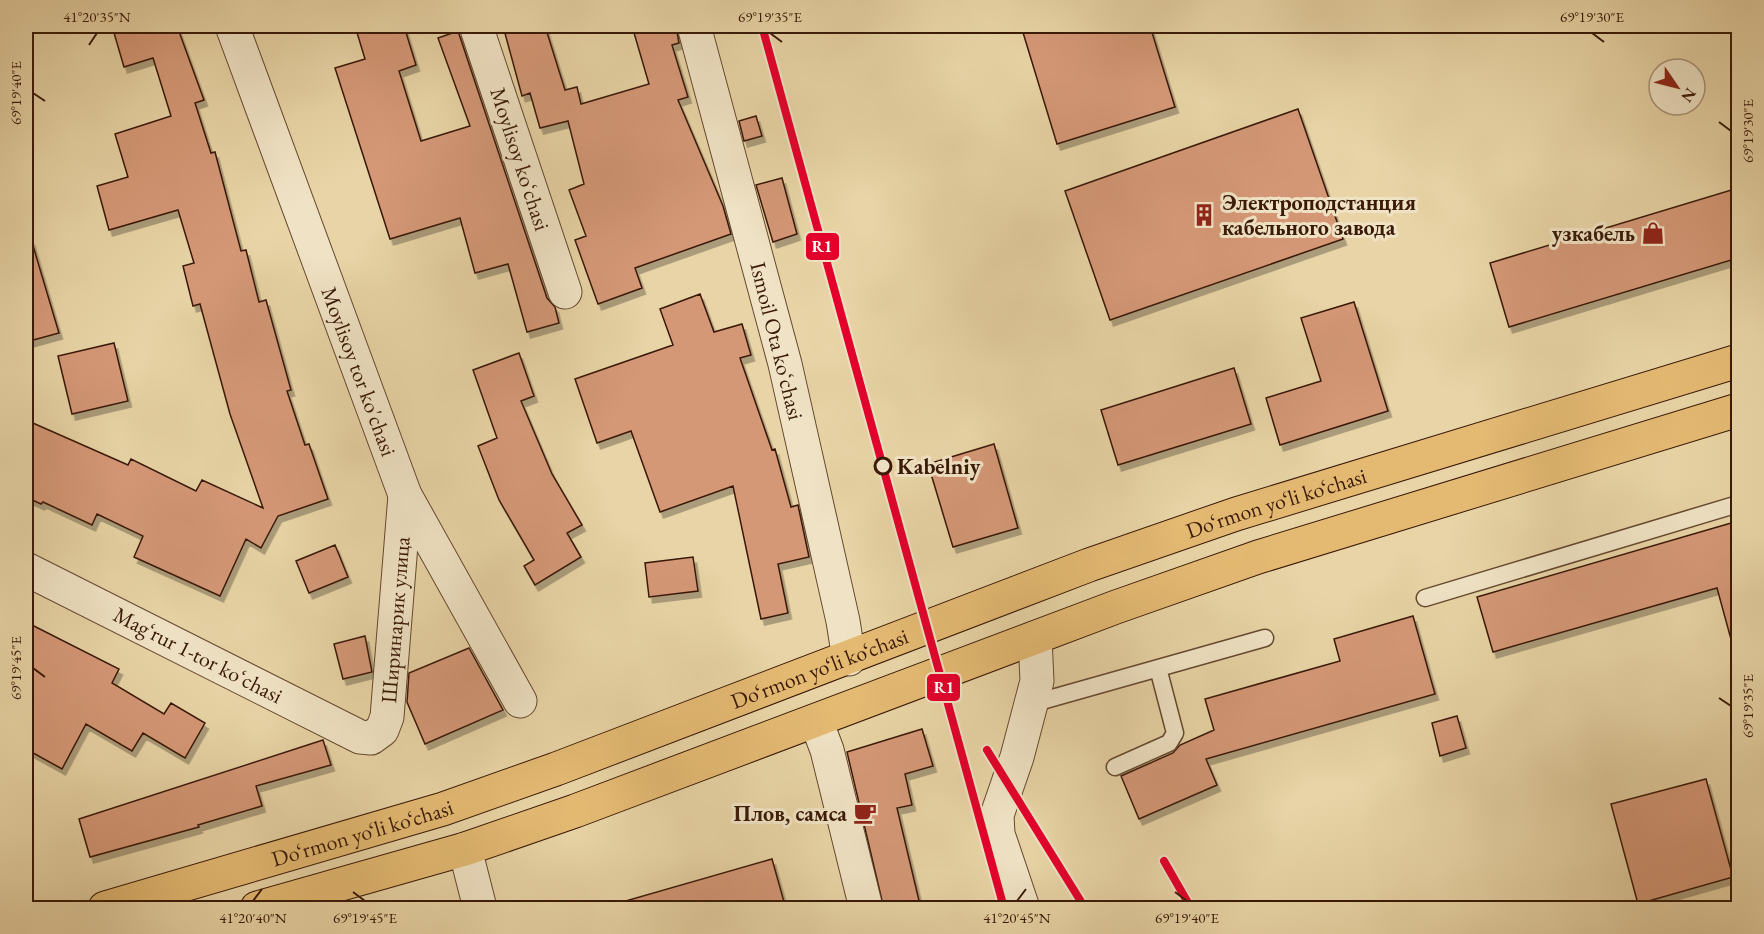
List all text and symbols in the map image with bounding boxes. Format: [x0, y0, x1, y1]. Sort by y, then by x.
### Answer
text: 41°20'35"N [63, 7, 131, 26]
text: 69°19'35"E [738, 7, 803, 26]
text: 69°19'30"E [1560, 7, 1625, 26]
north arrow [1647, 57, 1707, 117]
text: 69°19'40"E [6, 60, 25, 125]
street label: Moylisoy koʻchasi [483, 84, 557, 234]
text: N [1677, 84, 1701, 107]
text: 69°19'30"E [1738, 98, 1757, 163]
place label: Электроподстанция кабельного завода [1222, 188, 1416, 242]
building icon: Электроподстанция кабельного завода [1191, 202, 1217, 228]
place label: узкабель [1552, 219, 1635, 248]
shop icon: узкабель [1640, 220, 1666, 246]
line badge: R1 [805, 232, 840, 261]
text: R1 [812, 236, 832, 257]
street label: Ismoil Ota koʻchasi [743, 259, 811, 423]
street label: Moylisoy tor ko'chasi [315, 283, 404, 460]
place label: Kabelniy [897, 452, 981, 481]
marker: Kabelniy [874, 457, 892, 475]
street label: Do‘rmon yo‘li ko‘chasi [1182, 461, 1370, 545]
street label: Ширинарик улица [374, 535, 416, 704]
street label: Magʻrur 1-tor koʻchasi [108, 600, 288, 710]
street label: Do‘rmon yo‘li ko‘chasi [726, 621, 912, 715]
text: 69°19'45"E [6, 635, 25, 700]
line badge: R1 [926, 673, 961, 702]
text: 69°19'35"E [1738, 673, 1757, 738]
text: R1 [934, 677, 954, 698]
street label: Do‘rmon yo‘li ko‘chasi [268, 792, 457, 873]
place label: Плов, самса [734, 799, 847, 828]
cafe icon: Плов, самса [852, 800, 878, 826]
text: 41°20'40"N [219, 908, 287, 927]
text: 69°19'45"E [333, 908, 398, 927]
text: 41°20'45"N [983, 908, 1051, 927]
text: 69°19'40"E [1155, 908, 1220, 927]

